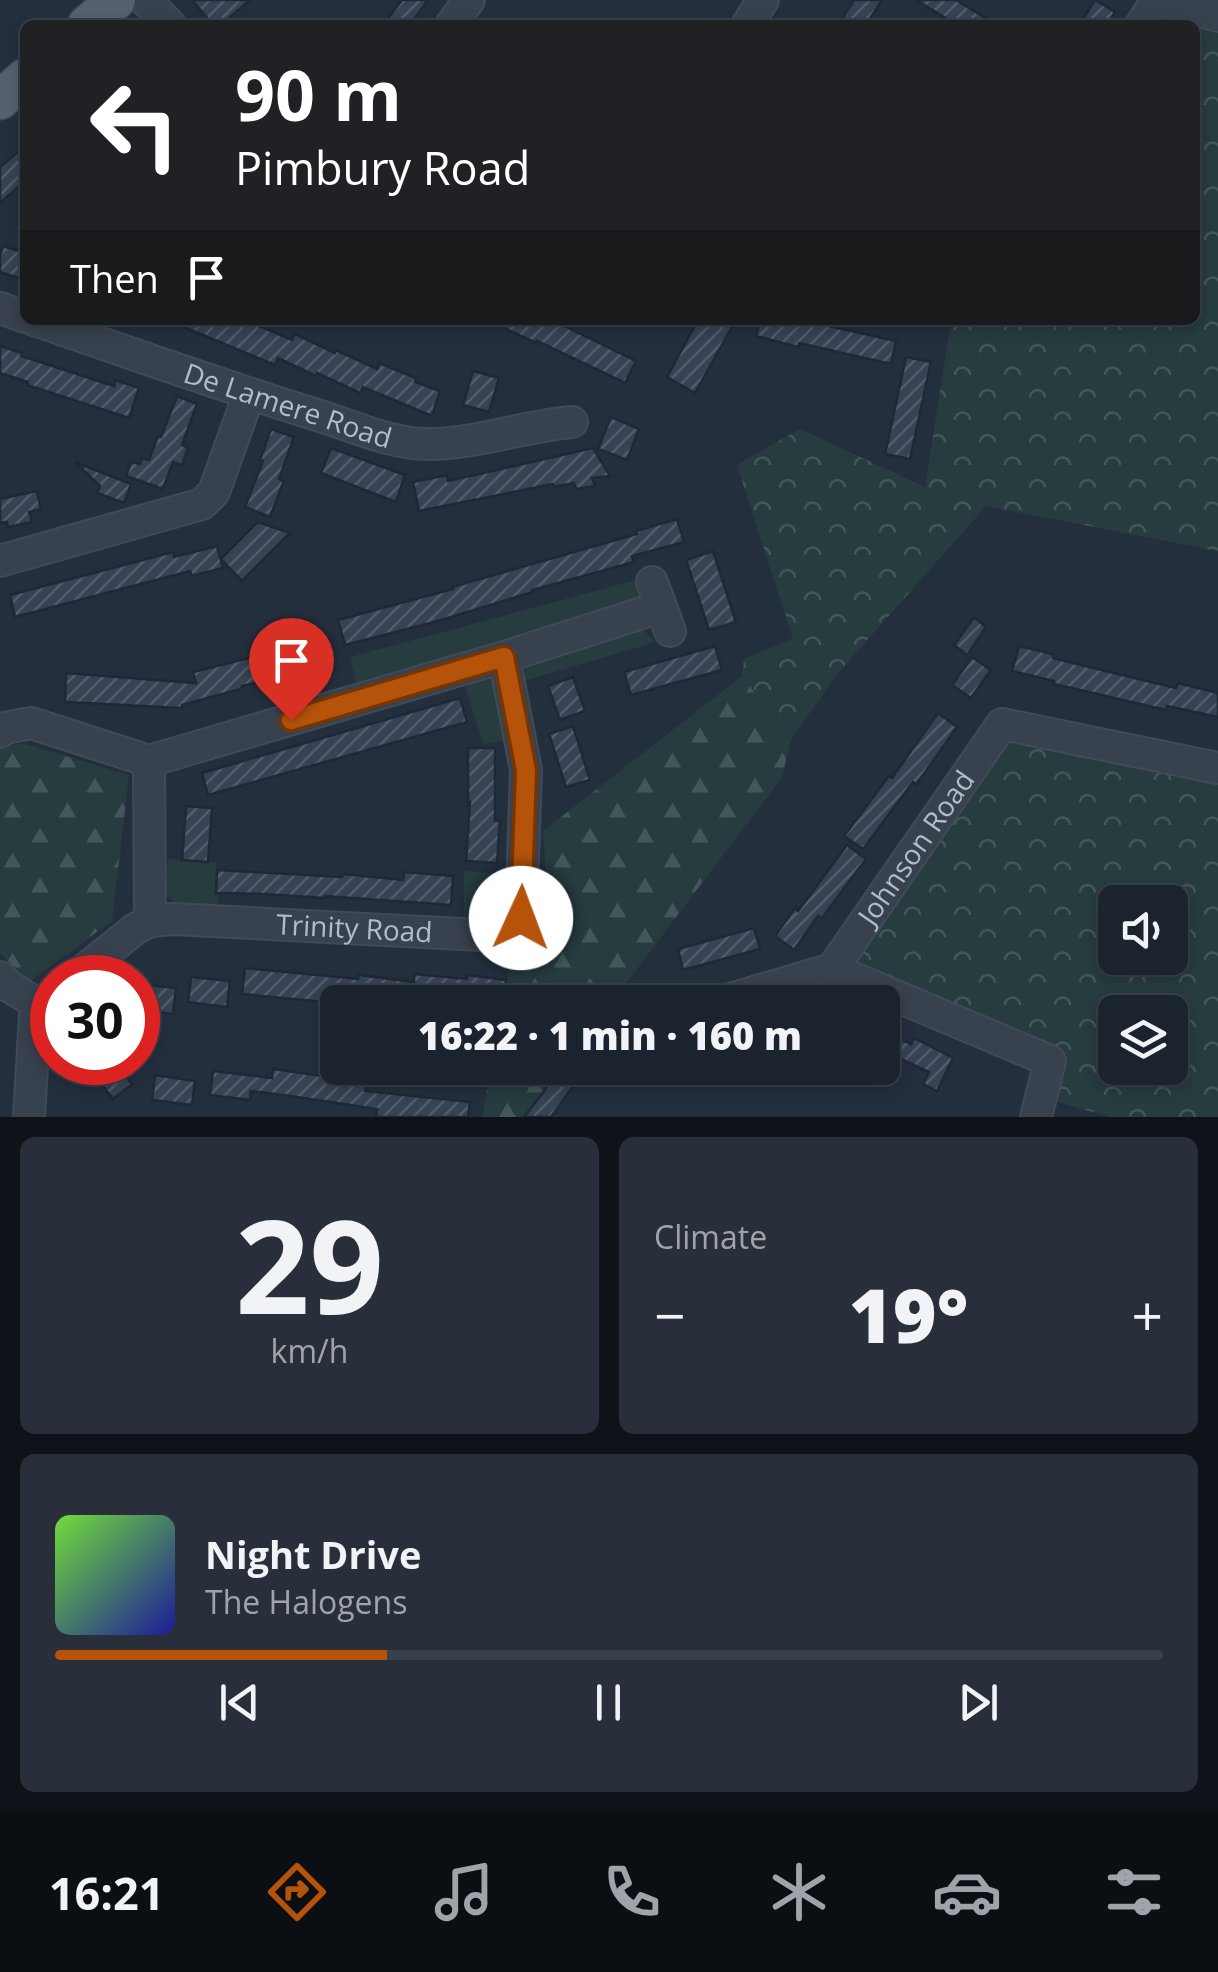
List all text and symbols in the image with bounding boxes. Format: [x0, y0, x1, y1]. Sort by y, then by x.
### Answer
text: 90 m [235, 46, 402, 142]
icon: left [70, 60, 200, 190]
text: Pimbury Road [235, 137, 530, 198]
icon: arrive [179, 250, 234, 305]
text: Then [70, 252, 159, 304]
street label: De Lamere Road [179, 353, 396, 456]
pin [249, 618, 334, 721]
icon: arrive [264, 633, 319, 688]
street label: Johnson Road [847, 762, 982, 934]
position arrow [469, 866, 573, 970]
map controls [1098, 885, 1188, 1085]
button: sound [1098, 885, 1188, 975]
street label: Trinity Road [275, 904, 434, 950]
speed limit sign: 30 [30, 955, 160, 1085]
button: layers [1098, 995, 1188, 1085]
text: 16:22 · 1 min · 160 m [418, 1009, 802, 1061]
text: 29 [235, 1175, 384, 1352]
text: Climate [654, 1215, 767, 1258]
text: 19° [849, 1263, 968, 1365]
text: − [654, 1277, 685, 1352]
text: + [1132, 1277, 1163, 1352]
text: km/h [271, 1329, 348, 1372]
text: Night Drive [205, 1528, 421, 1580]
text: The Halogens [205, 1580, 407, 1623]
icon: previous [212, 1675, 267, 1730]
icon: pause [581, 1675, 636, 1730]
icon: next [951, 1675, 1006, 1730]
icon: directions [262, 1857, 332, 1927]
icon: music [429, 1857, 499, 1927]
icon: phone [597, 1857, 667, 1927]
icon: climate [764, 1857, 834, 1927]
icon: car [932, 1857, 1002, 1927]
icon: filters [1099, 1857, 1169, 1927]
text: 16:21 [49, 1862, 164, 1923]

